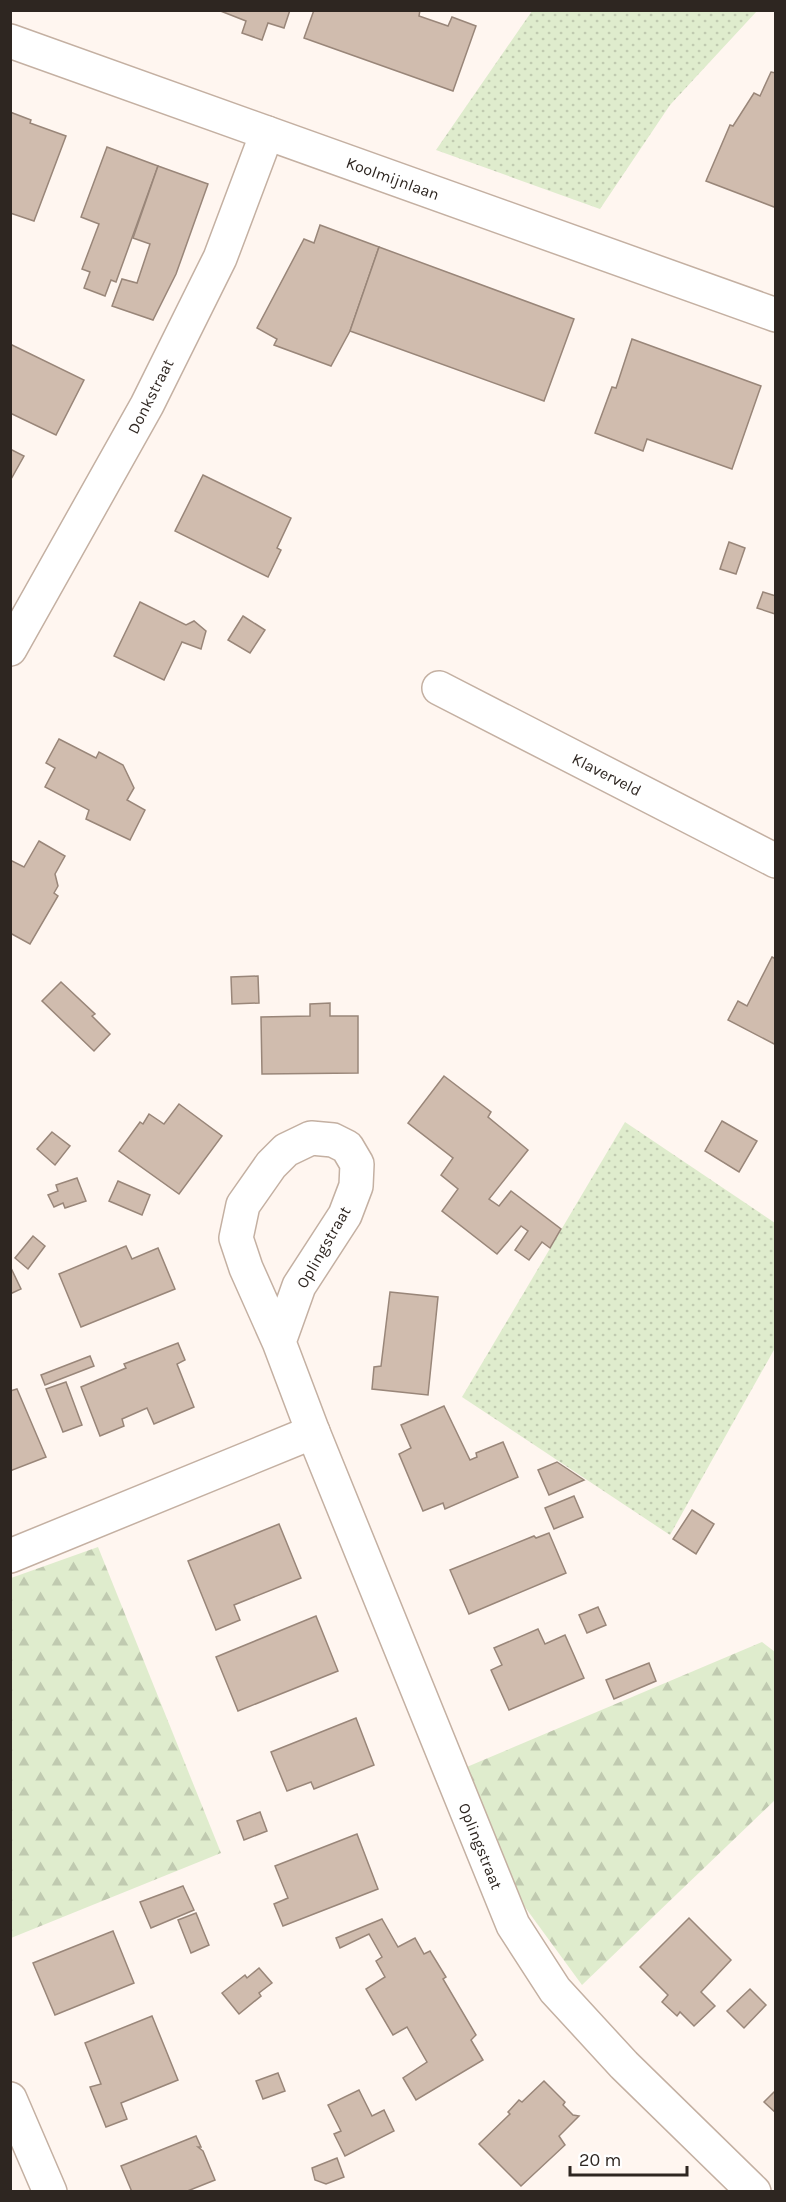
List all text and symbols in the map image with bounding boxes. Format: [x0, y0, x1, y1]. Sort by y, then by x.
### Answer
street label: Koolmijnlaan [344, 153, 442, 204]
street label: Donkstraat [123, 355, 177, 437]
street label: Klaverveld [569, 749, 645, 800]
street label: Oplingstraat [292, 1203, 355, 1292]
street label: Oplingstraat [455, 1800, 506, 1892]
scale bar [570, 2139, 687, 2177]
text: 20 m [579, 2149, 621, 2171]

